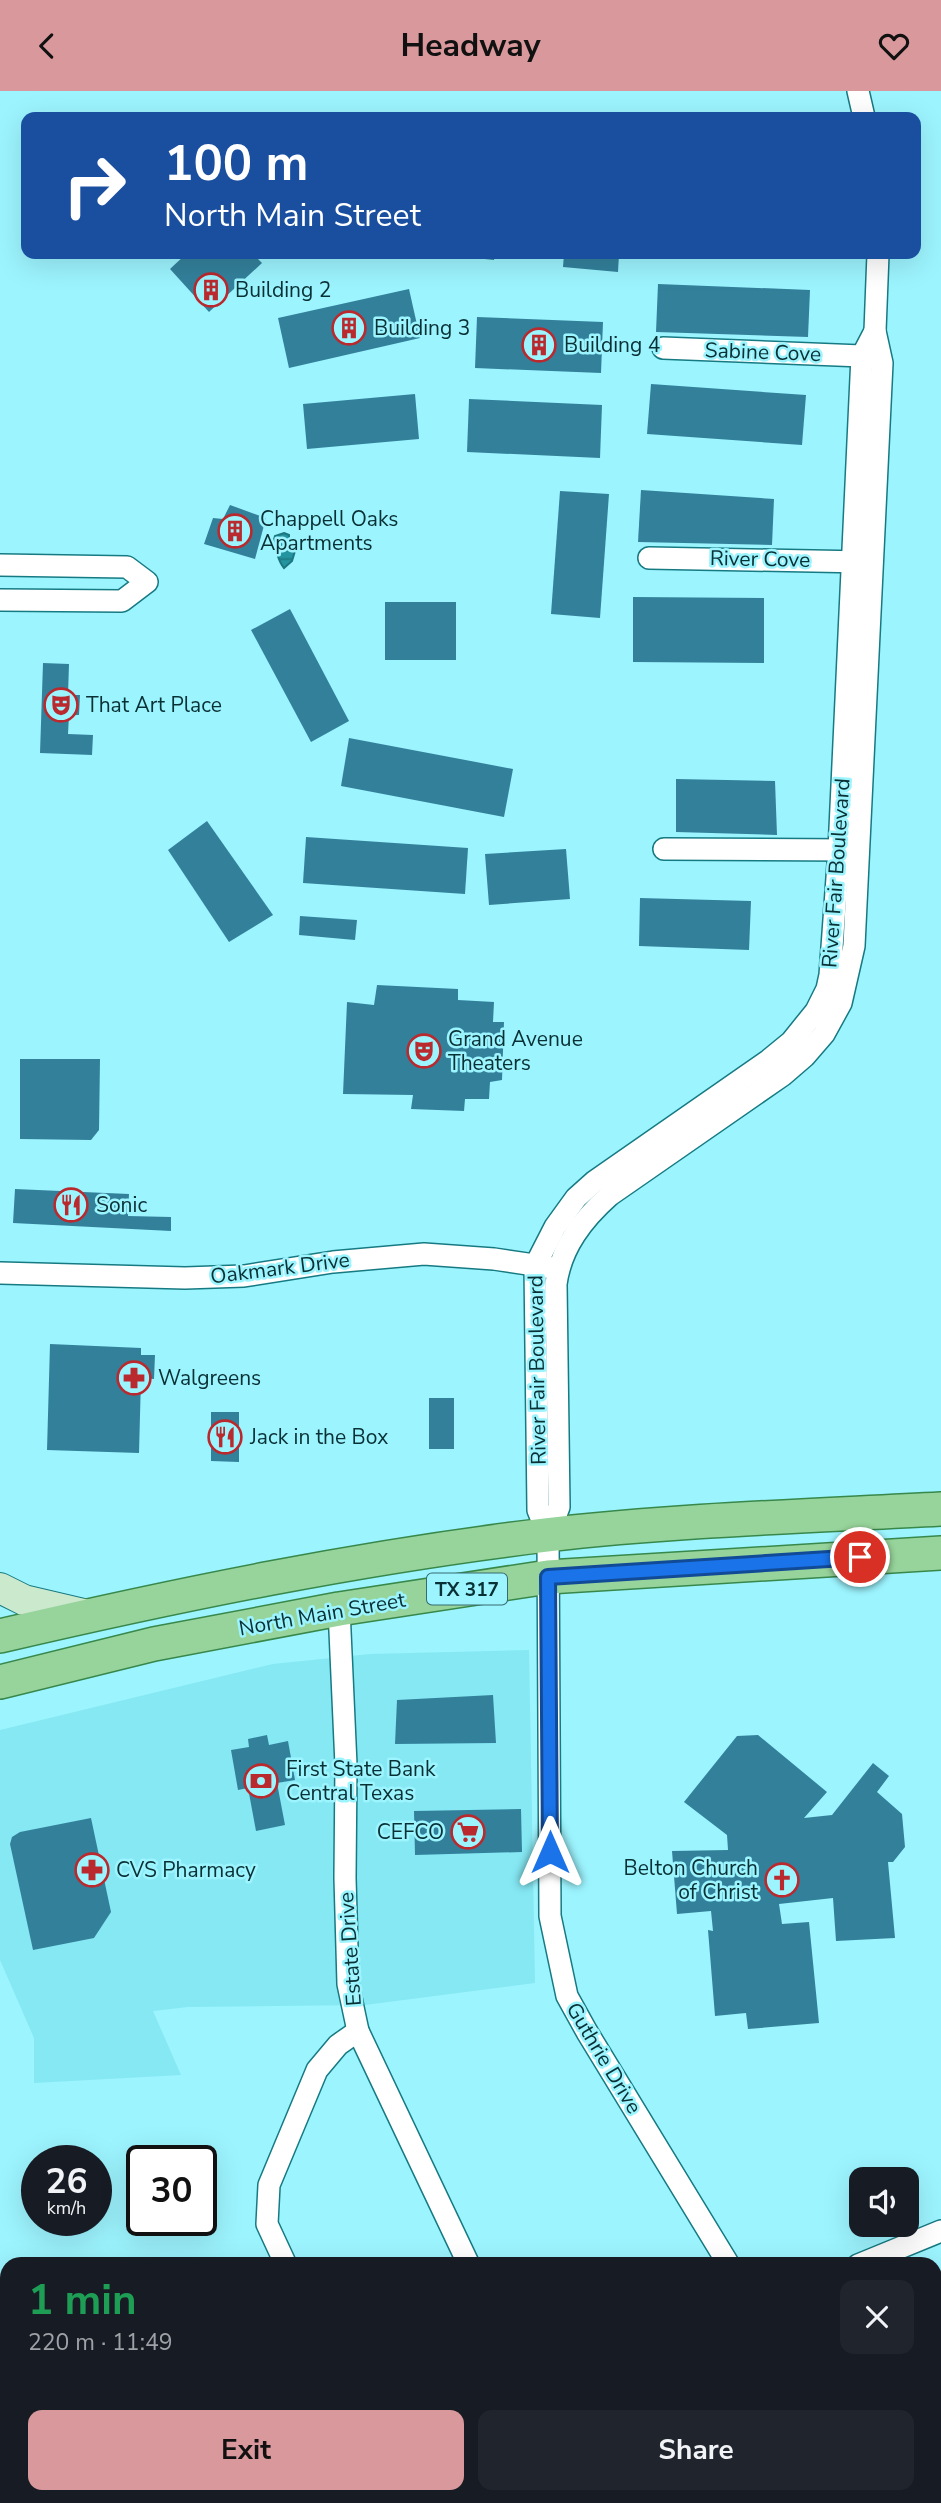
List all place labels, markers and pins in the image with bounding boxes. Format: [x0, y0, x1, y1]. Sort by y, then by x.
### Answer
building icon: Building 2 [192, 271, 230, 309]
place label: Building 2 [235, 276, 331, 304]
building icon: Building 3 [330, 309, 368, 347]
place label: Building 3 [374, 314, 470, 342]
building icon: Building 4 [520, 326, 558, 364]
place label: Building 4 [564, 331, 660, 359]
place label: Chappell Oaks Apartments [260, 505, 398, 557]
building icon: Chappell Oaks Apartments [216, 512, 254, 550]
theatre icon: That Art Place [42, 686, 80, 724]
place label: That Art Place [86, 691, 222, 719]
place label: Grand Avenue Theaters [448, 1025, 583, 1077]
theatre icon: Grand Avenue Theaters [405, 1032, 443, 1070]
restaurant icon: Sonic [52, 1186, 90, 1224]
place label: Sonic [96, 1191, 147, 1219]
pharmacy icon: Walgreens [115, 1359, 153, 1397]
place label: Walgreens [158, 1364, 261, 1392]
restaurant icon: Jack in the Box [206, 1418, 244, 1456]
place label: Jack in the Box [249, 1423, 388, 1451]
pin [830, 1527, 890, 1587]
place label: First State Bank Central Texas [286, 1755, 436, 1807]
bank icon: First State Bank Central Texas [242, 1762, 280, 1800]
supermarket icon: CEFCO [449, 1813, 487, 1851]
place label: CEFCO [377, 1818, 444, 1846]
pharmacy icon: CVS Pharmacy [73, 1851, 111, 1889]
place label: Belton Church of Christ [623, 1854, 759, 1906]
place label: CVS Pharmacy [116, 1856, 256, 1884]
church icon: Belton Church of Christ [763, 1861, 801, 1899]

